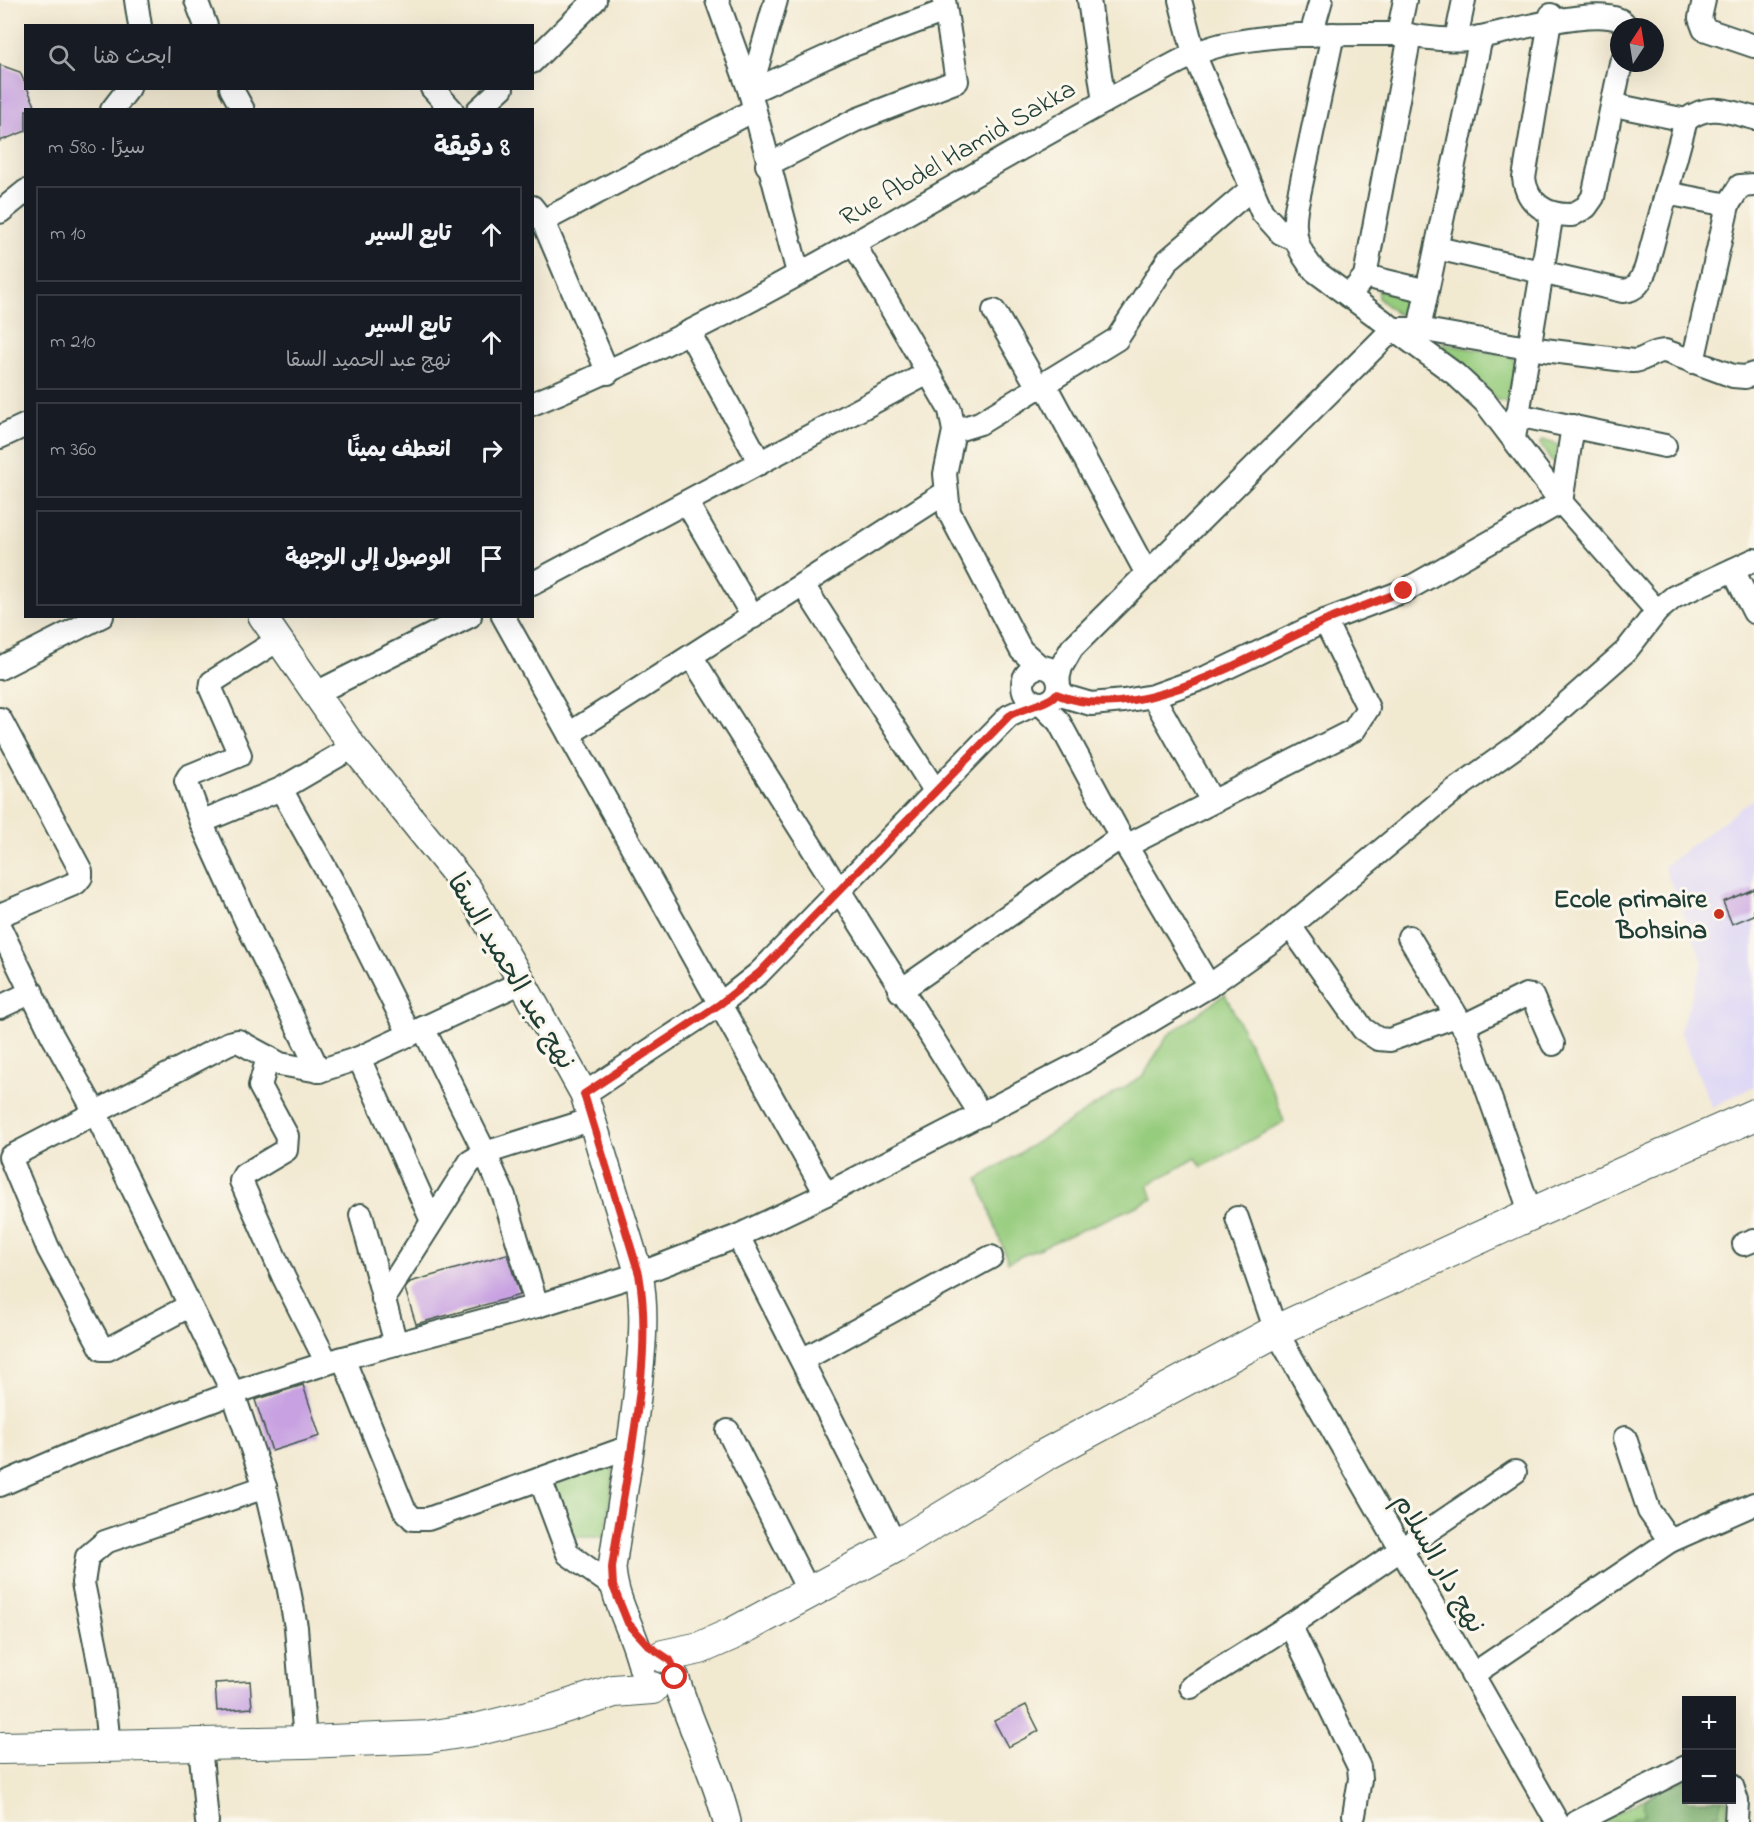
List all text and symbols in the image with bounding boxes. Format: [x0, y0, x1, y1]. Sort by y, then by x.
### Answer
north arrow [1610, 18, 1664, 72]
search box [24, 24, 534, 90]
icon: search [45, 41, 78, 74]
text: ابحث هنا [93, 42, 172, 74]
street label: Rue Abdel Hamid Sakka [833, 71, 1083, 238]
text: 8 دقيقة [434, 130, 510, 168]
text: سيرًا · 580 m [48, 134, 145, 163]
icon: ahead [475, 218, 508, 251]
text: تابع السير [367, 219, 451, 251]
text: 10 m [50, 220, 86, 249]
text: تابع السير [367, 311, 451, 343]
icon: ahead [475, 326, 508, 359]
text: 210 m [50, 328, 95, 357]
text: نهج عبد الحميد السقا [286, 347, 451, 376]
icon: right [475, 434, 508, 467]
text: انعطف يمينًا [347, 435, 451, 467]
text: 360 m [50, 436, 96, 465]
icon: arrive [475, 542, 508, 575]
text: الوصول إلى الوجهة [285, 543, 451, 575]
route end [1390, 577, 1416, 603]
street label: نهج عبد الحميد السقا [436, 867, 584, 1078]
place label: Ecole primaire Bohsina [1553, 881, 1708, 951]
marker: Ecole primaire Bohsina [1712, 907, 1726, 921]
street label: نهج دار السلام [1382, 1487, 1494, 1642]
route start [661, 1663, 687, 1689]
map controls [1682, 1696, 1736, 1804]
button: + [1682, 1696, 1736, 1750]
button: − [1682, 1750, 1736, 1804]

